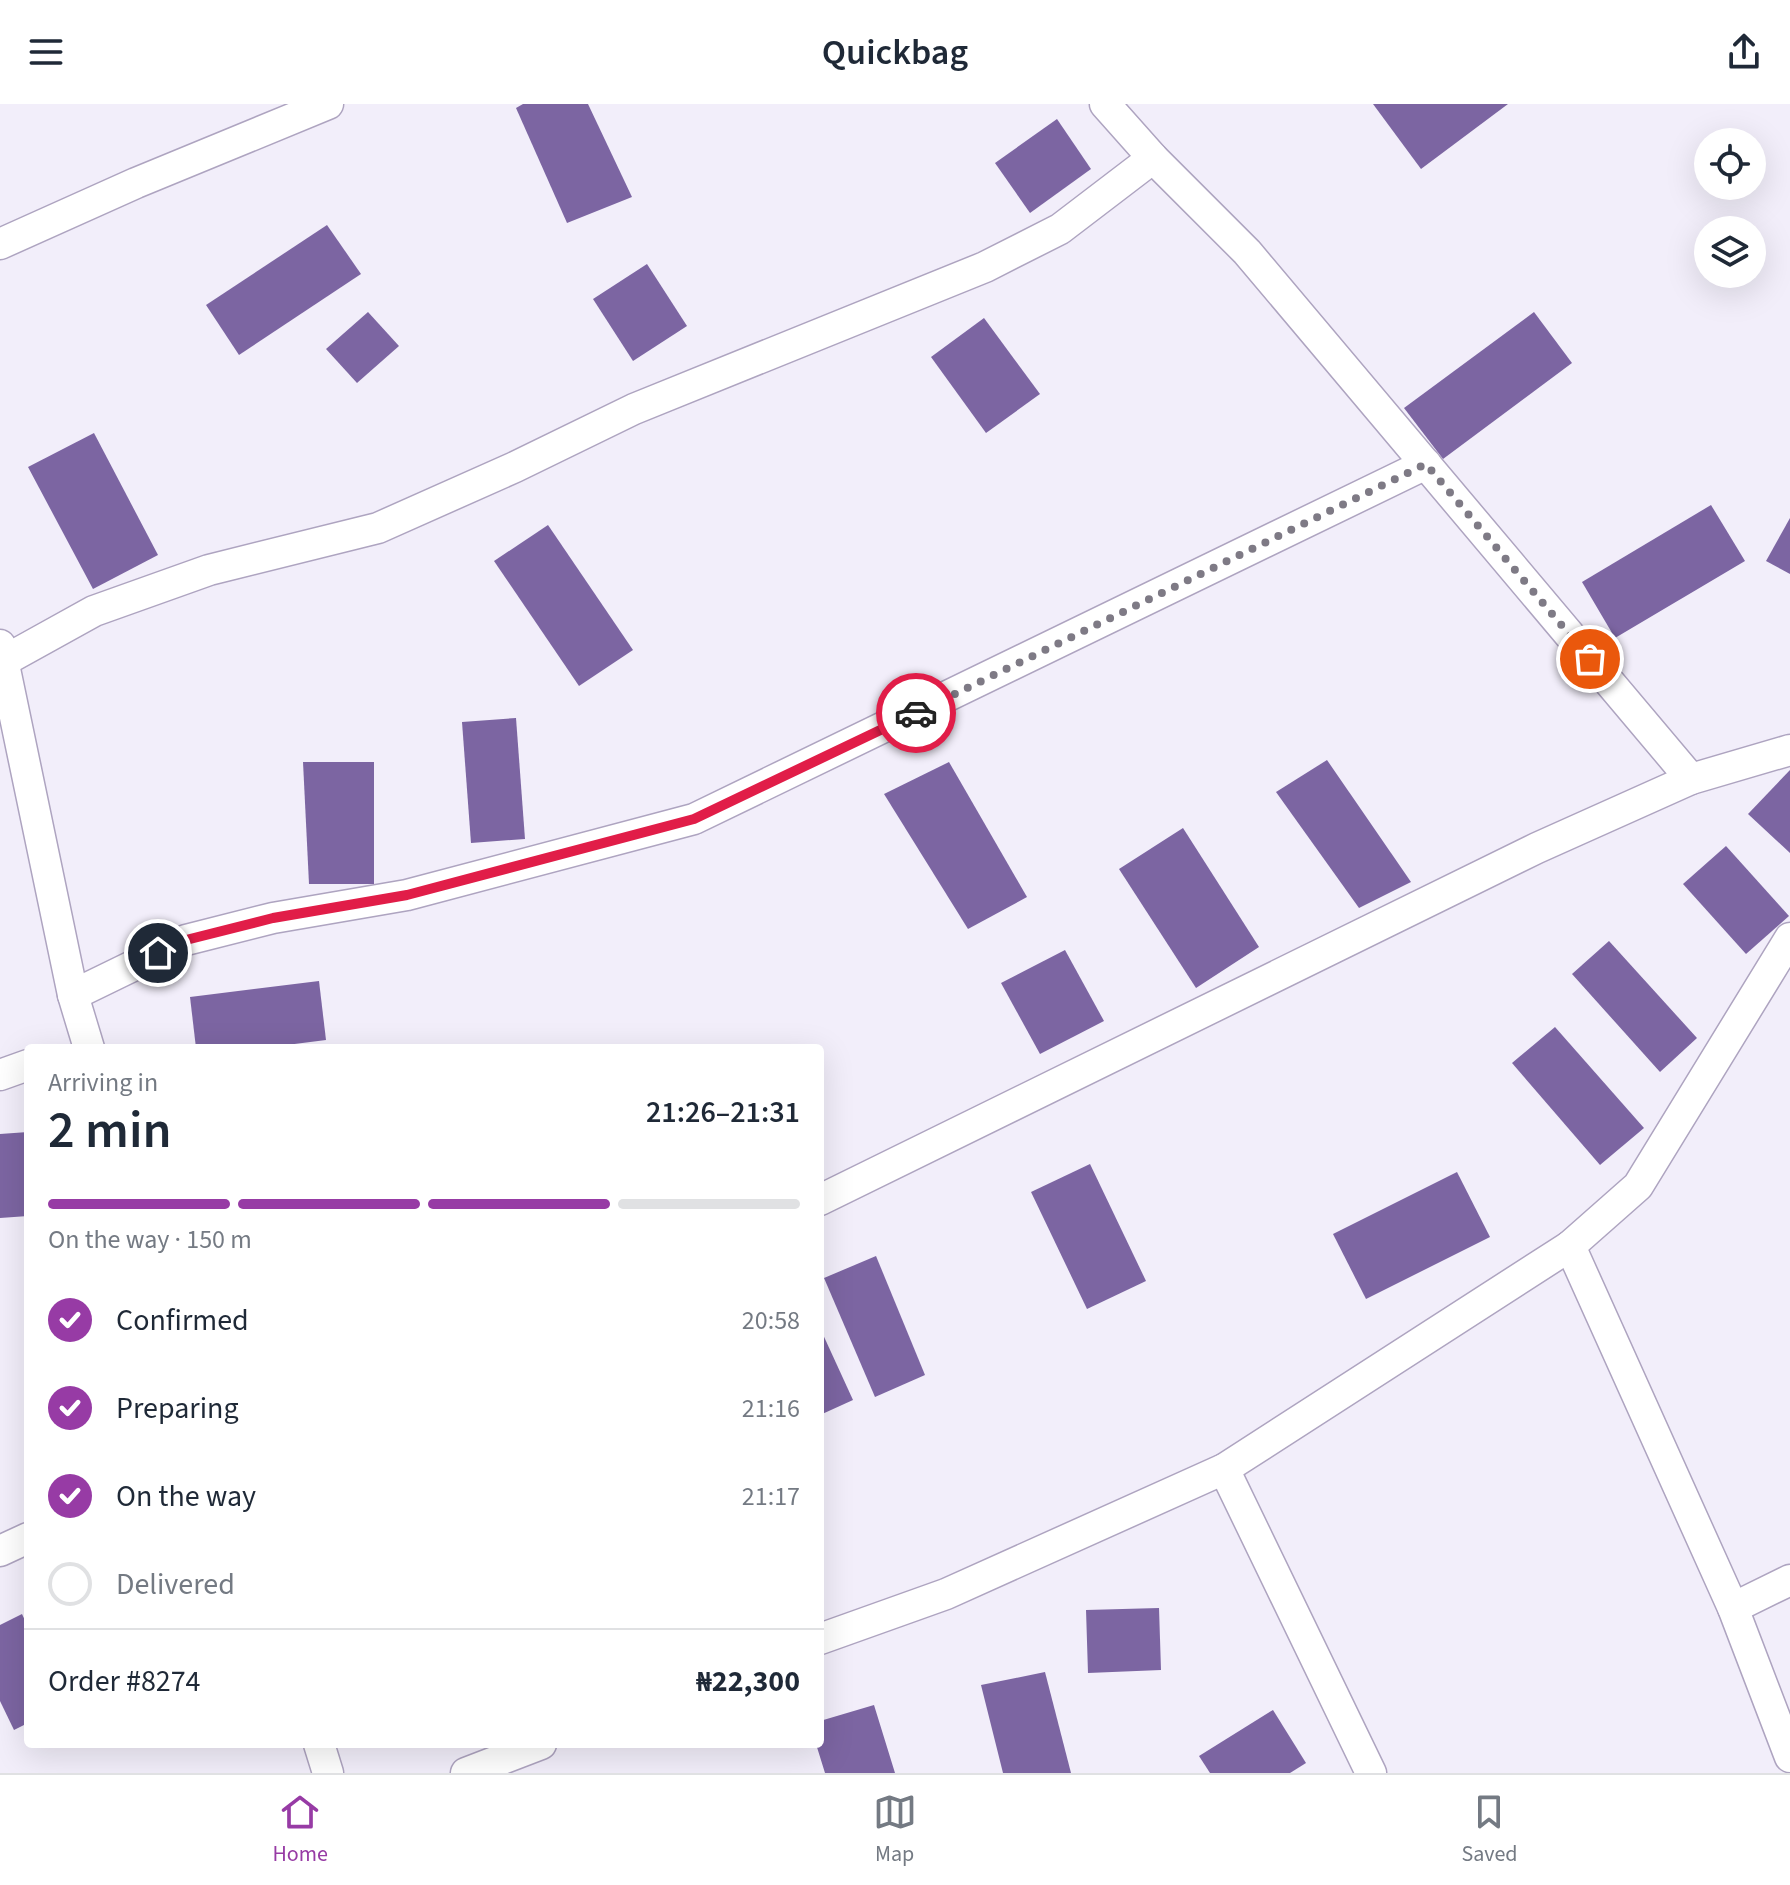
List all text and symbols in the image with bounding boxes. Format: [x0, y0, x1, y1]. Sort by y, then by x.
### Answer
text: Quickbag [822, 27, 968, 78]
icon: menu [24, 30, 68, 74]
icon: share [1722, 30, 1766, 74]
map controls [1694, 128, 1766, 288]
button: locate [1694, 128, 1766, 200]
button: layers [1694, 216, 1766, 288]
pin [1556, 625, 1624, 693]
icon: bag [1568, 637, 1612, 681]
courier [876, 673, 956, 753]
icon: car [894, 691, 938, 735]
pin [124, 919, 192, 987]
icon: home [136, 931, 180, 975]
text: Arriving in [48, 1064, 158, 1101]
text: 21:26–21:31 [646, 1091, 800, 1134]
text: 2 min [48, 1094, 172, 1168]
text: On the way · 150 m [48, 1221, 252, 1258]
icon: check [48, 1298, 92, 1342]
text: Confirmed [116, 1299, 249, 1342]
text: 20:58 [742, 1302, 800, 1339]
icon: check [48, 1386, 92, 1430]
text: Preparing [116, 1387, 239, 1430]
text: 21:16 [742, 1390, 800, 1427]
icon: check [48, 1474, 92, 1518]
text: On the way [116, 1475, 256, 1518]
text: 21:17 [742, 1478, 800, 1515]
text: Delivered [116, 1563, 235, 1606]
text: Order #8274 [48, 1660, 201, 1703]
text: ₦22,300 [696, 1660, 800, 1703]
tab: Home [272, 1790, 328, 1870]
tab: Map [873, 1790, 917, 1870]
tab: Saved [1461, 1790, 1518, 1870]

